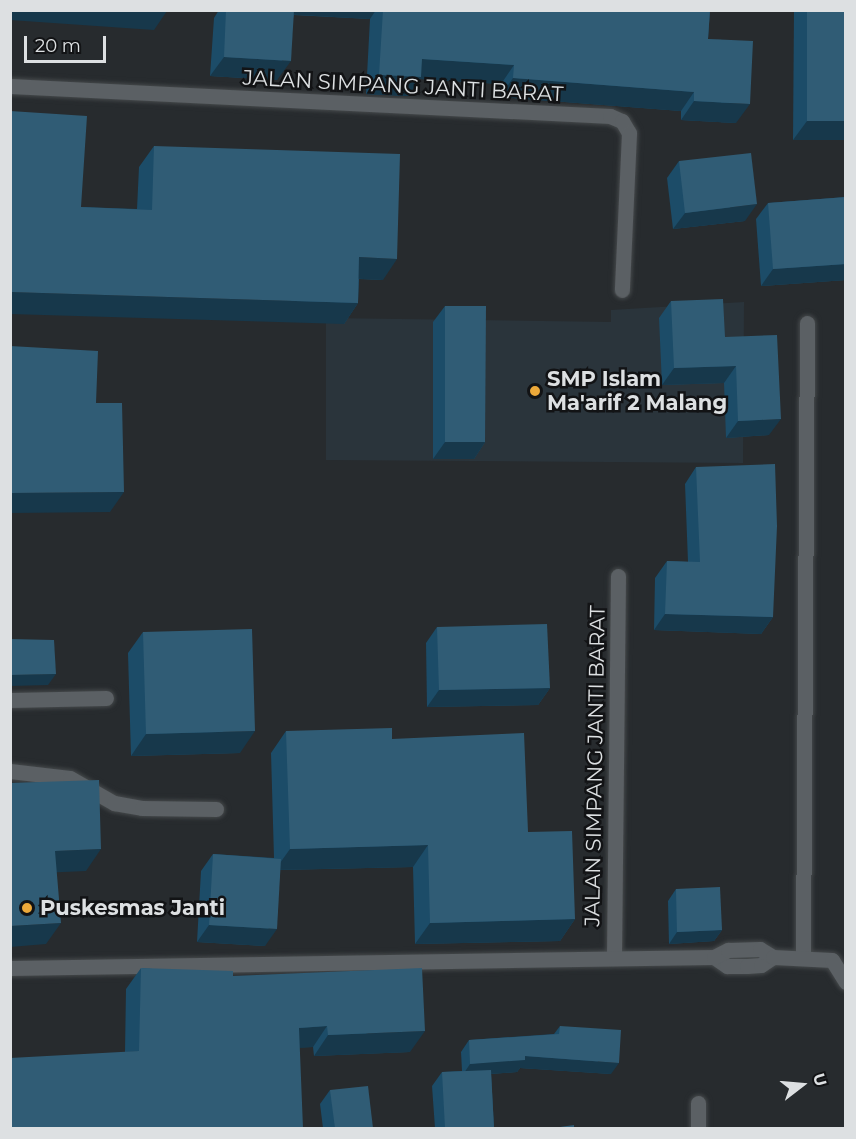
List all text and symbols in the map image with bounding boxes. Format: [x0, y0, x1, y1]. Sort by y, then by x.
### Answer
scale bar [27, 24, 110, 62]
text: 20 m [35, 35, 81, 57]
street label: JALAN SIMPANG JANTI BARAT [242, 65, 564, 107]
place label: SMP Islam Ma'arif 2 Malang [547, 366, 727, 416]
marker: SMP Islam Ma'arif 2 Malang [528, 384, 542, 398]
street label: JALAN SIMPANG JANTI BARAT [580, 605, 610, 927]
place label: Puskesmas Janti [40, 895, 225, 921]
marker: Puskesmas Janti [18, 899, 36, 917]
north arrow [772, 1055, 832, 1115]
text: U [809, 1071, 831, 1089]

